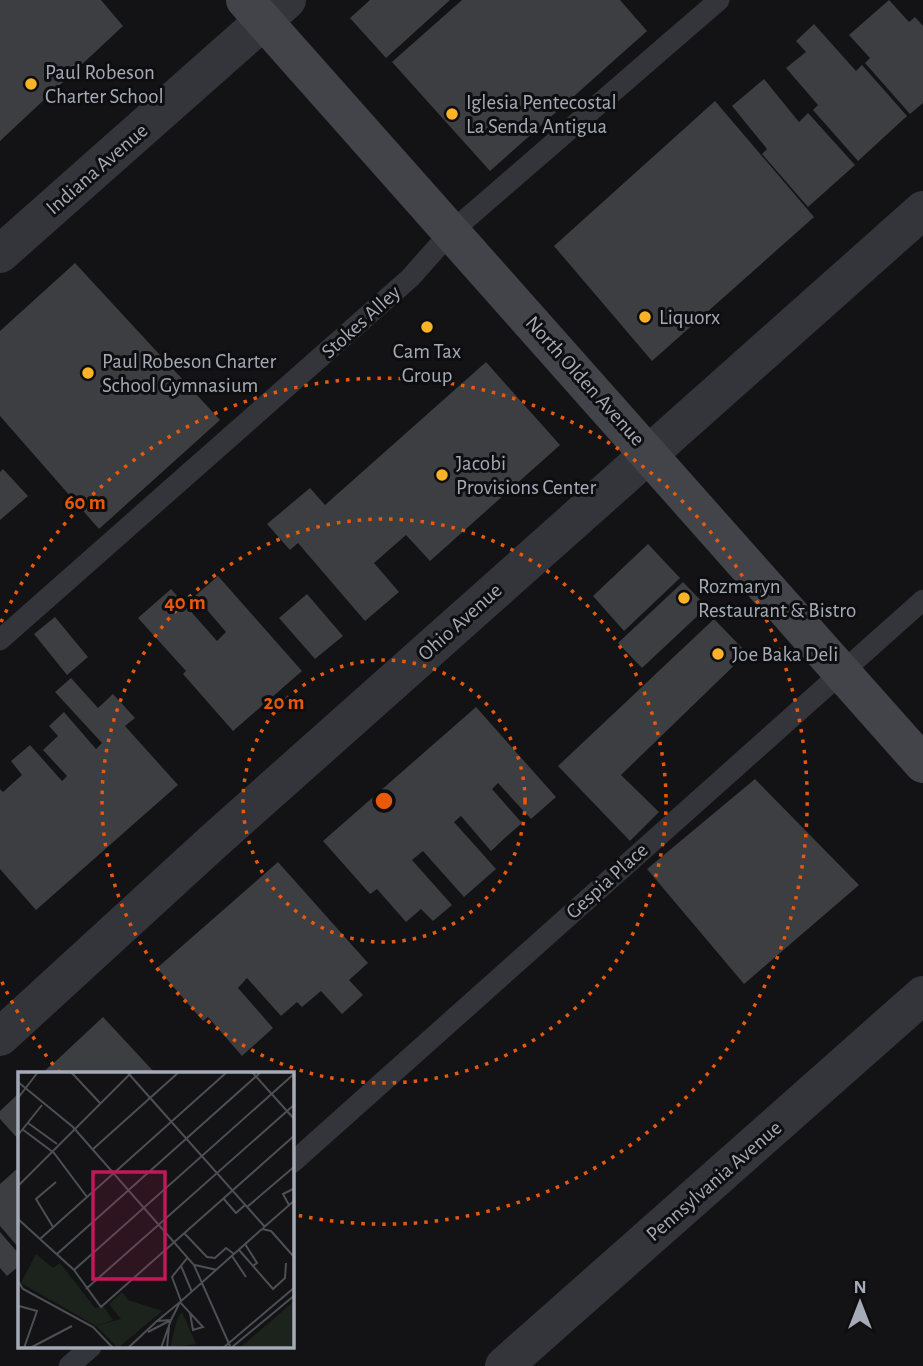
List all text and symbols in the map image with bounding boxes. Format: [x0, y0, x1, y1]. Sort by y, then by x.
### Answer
place label: Paul Robeson Charter School [45, 62, 164, 107]
marker: Paul Robeson Charter School [23, 76, 39, 92]
place label: Iglesia Pentecostal La Senda Antigua [466, 92, 617, 137]
marker: Iglesia Pentecostal La Senda Antigua [444, 106, 460, 122]
street label: Indiana Avenue [42, 119, 152, 219]
street label: Stokes Alley [318, 281, 404, 363]
place label: Liquorx [659, 307, 720, 328]
marker: Liquorx [637, 309, 653, 325]
street label: North Olden Avenue [521, 312, 649, 450]
marker: Cam Tax Group [419, 319, 435, 335]
place label: Cam Tax Group [393, 341, 461, 386]
place label: Paul Robeson Charter School Gymnasium [102, 351, 276, 396]
marker: Paul Robeson Charter School Gymnasium [80, 365, 96, 381]
place label: Jacobi Provisions Center [456, 453, 596, 498]
marker: Jacobi Provisions Center [434, 467, 450, 483]
text: 60 m [64, 492, 106, 513]
place label: Rozmaryn Restaurant & Bistro [698, 576, 856, 621]
street label: Ohio Avenue [414, 579, 506, 665]
marker: Rozmaryn Restaurant & Bistro [676, 590, 692, 606]
text: 40 m [164, 592, 206, 613]
place label: Joe Baka Deli [732, 644, 838, 665]
marker: Joe Baka Deli [710, 646, 726, 662]
text: 20 m [264, 692, 304, 713]
centre of rings [372, 789, 396, 813]
street label: Gespia Place [562, 839, 652, 923]
inset map [18, 1072, 294, 1348]
street label: Pennsylvania Avenue [642, 1117, 786, 1245]
north arrow [825, 1268, 895, 1338]
text: N [853, 1278, 867, 1297]

